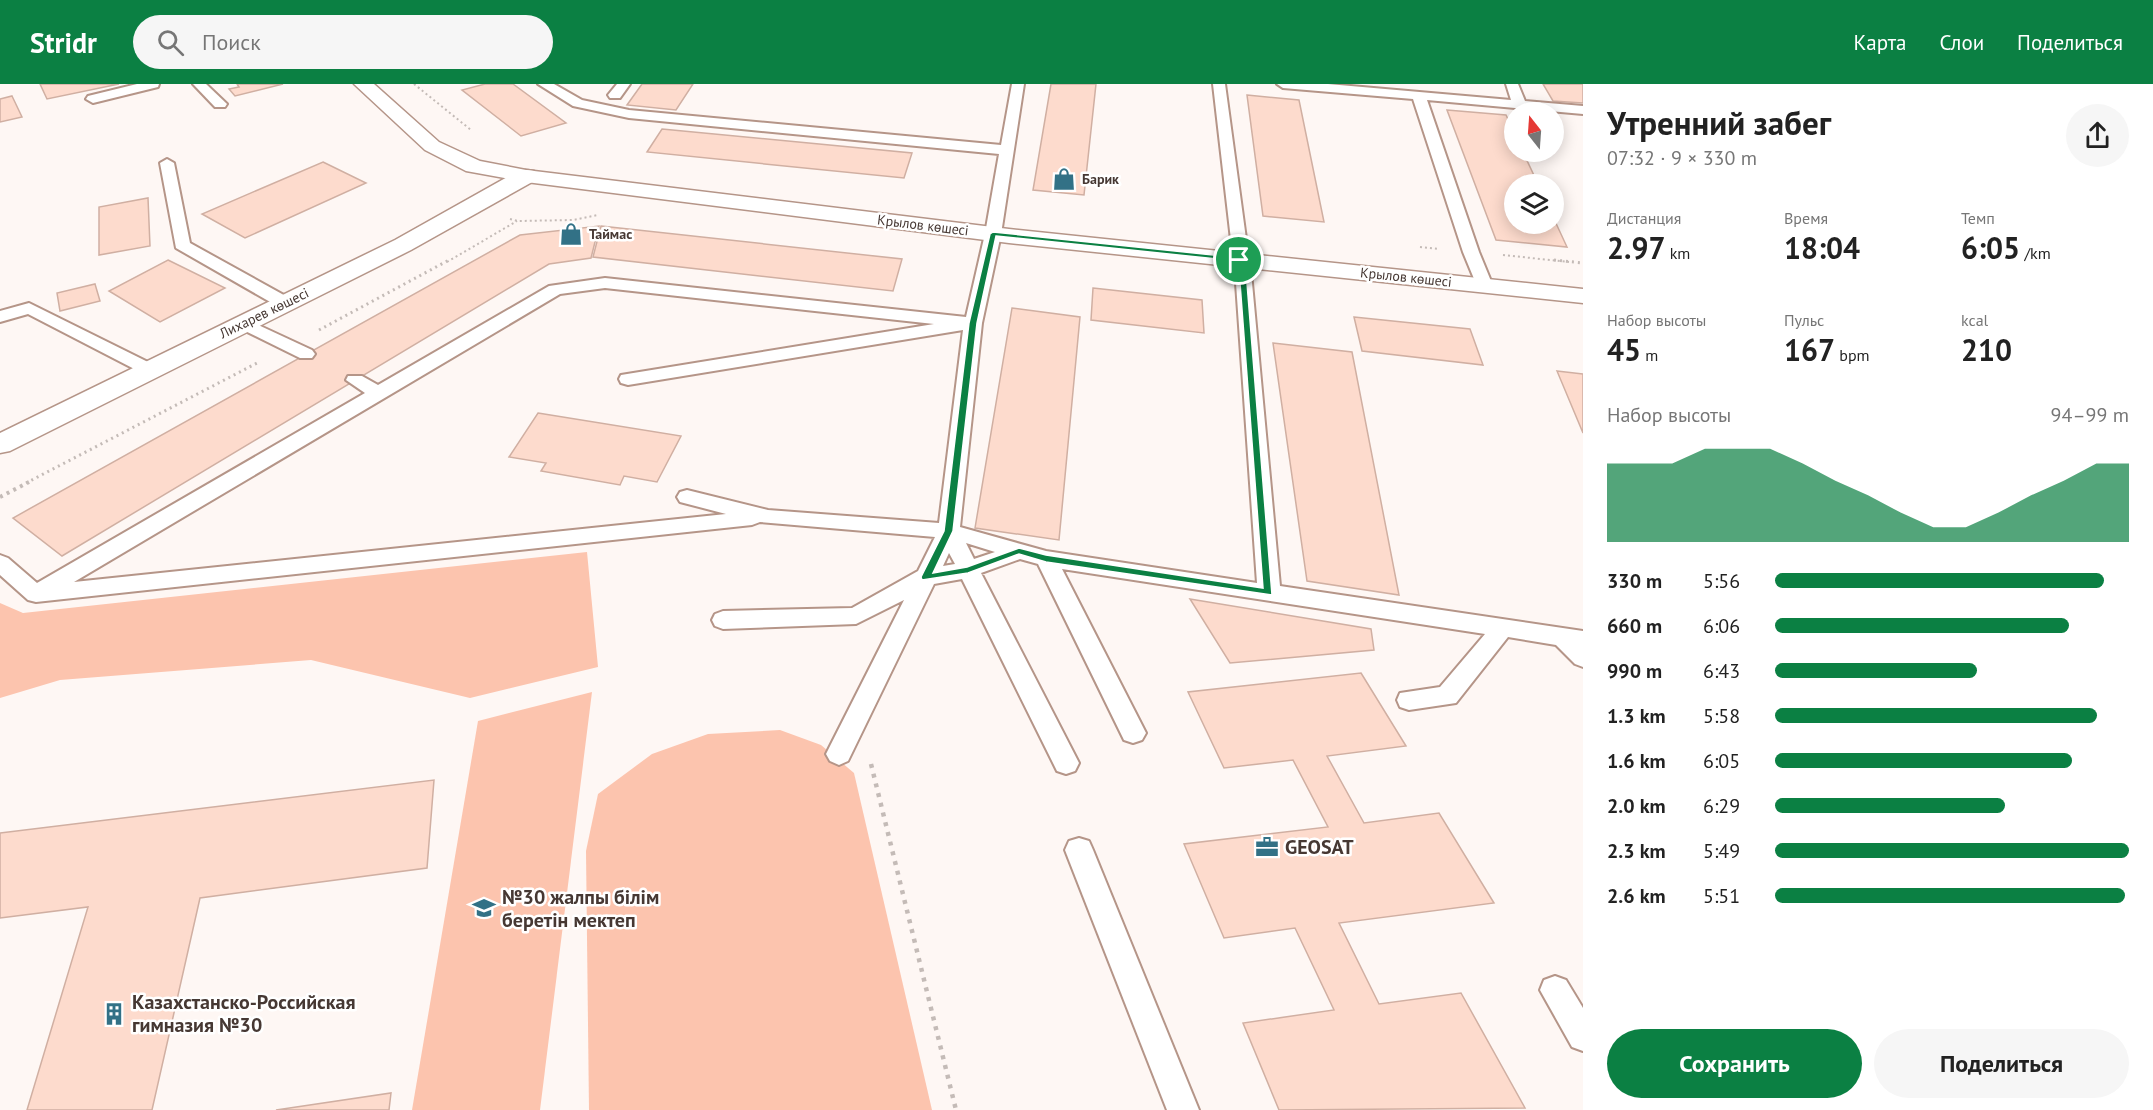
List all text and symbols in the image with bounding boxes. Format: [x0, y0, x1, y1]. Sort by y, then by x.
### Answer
search box [133, 15, 553, 69]
text: Stridr [30, 24, 97, 61]
icon: search [154, 26, 187, 59]
text: Поиск [202, 28, 261, 56]
text: Карта [1853, 29, 1906, 56]
text: Слои [1939, 29, 1984, 56]
text: Поделиться [2017, 29, 2123, 56]
text: Утренний забег [1607, 101, 1831, 144]
north arrow [1504, 102, 1564, 162]
map controls [1504, 102, 1564, 234]
button: share [2066, 104, 2129, 167]
text: 07:32 · 9 × 330 m [1607, 145, 1757, 171]
shop icon: Барик [1051, 166, 1077, 192]
place label: Барик [1082, 170, 1119, 188]
button: layers [1504, 174, 1564, 234]
text: Дистанция [1607, 208, 1681, 228]
text: Время [1784, 208, 1828, 228]
text: Темп [1961, 208, 1995, 228]
street label: Крылов көшесі [876, 210, 970, 240]
shop icon: Таймас [558, 221, 584, 247]
place label: Таймас [589, 225, 632, 243]
text: 2.97 [1607, 228, 1665, 267]
text: 18:04 [1784, 228, 1860, 267]
text: 6:05 [1961, 228, 2020, 267]
pin [1213, 234, 1264, 285]
icon: arrive [1222, 243, 1255, 276]
text: km [1665, 243, 1690, 263]
text: /km [2020, 243, 2051, 263]
street label: Крылов көшесі [1359, 263, 1453, 291]
street label: Лихарев көшесі [215, 284, 312, 343]
text: Набор высоты [1607, 310, 1706, 330]
text: Пульс [1784, 310, 1824, 330]
text: kcal [1961, 310, 1988, 330]
text: 45 [1607, 330, 1641, 369]
text: 167 [1784, 330, 1835, 369]
text: 210 [1961, 330, 2012, 369]
text: m [1641, 345, 1658, 365]
text: bpm [1835, 345, 1870, 365]
text: Набор высоты [1607, 402, 1731, 428]
text: 94–99 m [2051, 402, 2129, 428]
text: 330 m [1607, 568, 1662, 594]
text: 5:56 [1703, 568, 1740, 594]
text: 660 m [1607, 613, 1662, 639]
text: 6:06 [1703, 613, 1740, 639]
text: 990 m [1607, 658, 1662, 684]
text: 6:43 [1703, 658, 1740, 684]
text: 1.3 km [1607, 703, 1666, 729]
text: 5:58 [1703, 703, 1740, 729]
text: 1.6 km [1607, 748, 1666, 774]
text: 6:05 [1703, 748, 1740, 774]
text: 2.0 km [1607, 793, 1666, 819]
text: 6:29 [1703, 793, 1740, 819]
office icon: GEOSAT [1254, 834, 1280, 860]
place label: GEOSAT [1285, 834, 1354, 860]
text: 2.3 km [1607, 838, 1666, 864]
text: 5:49 [1703, 838, 1740, 864]
text: 2.6 km [1607, 883, 1666, 909]
text: 5:51 [1703, 883, 1740, 909]
place label: №30 жалпы білім беретін мектеп [502, 884, 659, 933]
school or university icon: №30 жалпы білім беретін мектеп [471, 895, 497, 921]
place label: Казахстанско-Российская гимназия №30 [132, 989, 356, 1038]
building icon: Казахстанско-Российская гимназия №30 [101, 1001, 127, 1027]
button: Сохранить [1607, 1029, 1862, 1098]
button: Поделиться [1874, 1029, 2129, 1098]

